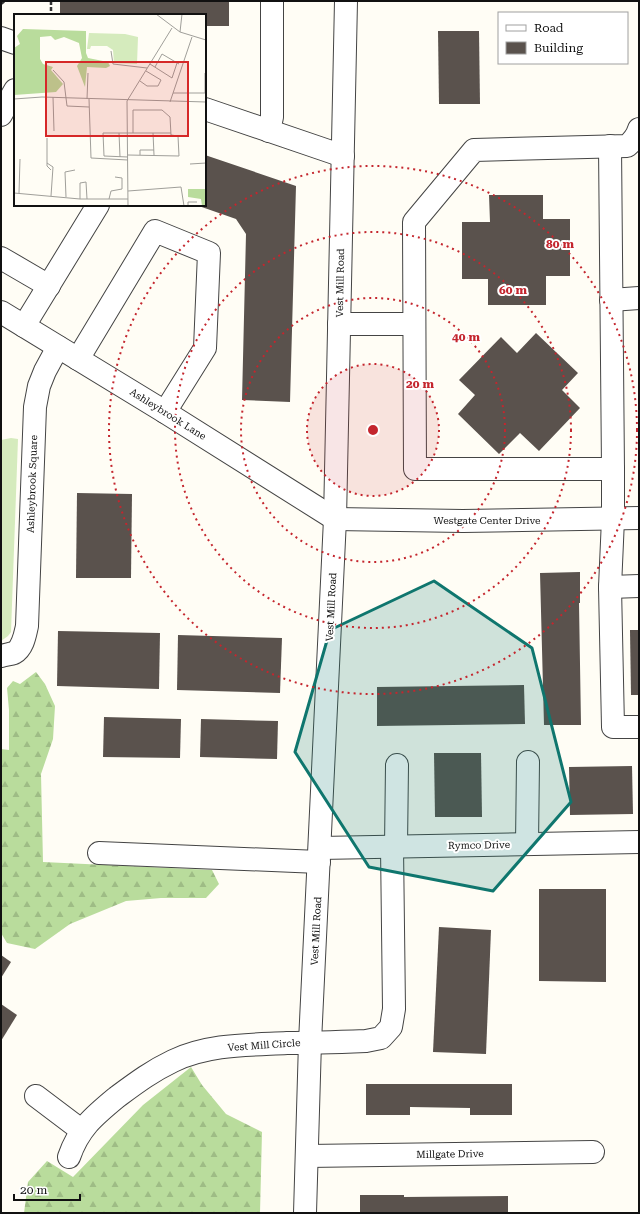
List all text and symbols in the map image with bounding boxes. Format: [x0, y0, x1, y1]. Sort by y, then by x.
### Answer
legend [498, 12, 628, 64]
inset map [14, 14, 206, 206]
text: Road [534, 21, 564, 35]
text: Building [534, 41, 583, 55]
text: 80 m [546, 237, 574, 251]
street label: Vest Mill Road [334, 248, 346, 318]
text: 60 m [499, 283, 527, 297]
text: 40 m [452, 330, 480, 344]
text: 20 m [406, 377, 434, 391]
street label: Ashleybrook Lane [128, 386, 209, 442]
centre of rings [366, 423, 380, 437]
street label: Ashleybrook Square [25, 434, 39, 533]
street label: Westgate Center Drive [433, 515, 541, 526]
street label: Vest Mill Road [324, 572, 338, 642]
street label: Rymco Drive [448, 839, 511, 851]
street label: Vest Mill Road [309, 896, 323, 966]
street label: Vest Mill Circle [227, 1037, 301, 1053]
street label: Millgate Drive [416, 1148, 484, 1160]
scale bar [14, 1176, 80, 1202]
text: 20 m [20, 1183, 47, 1197]

